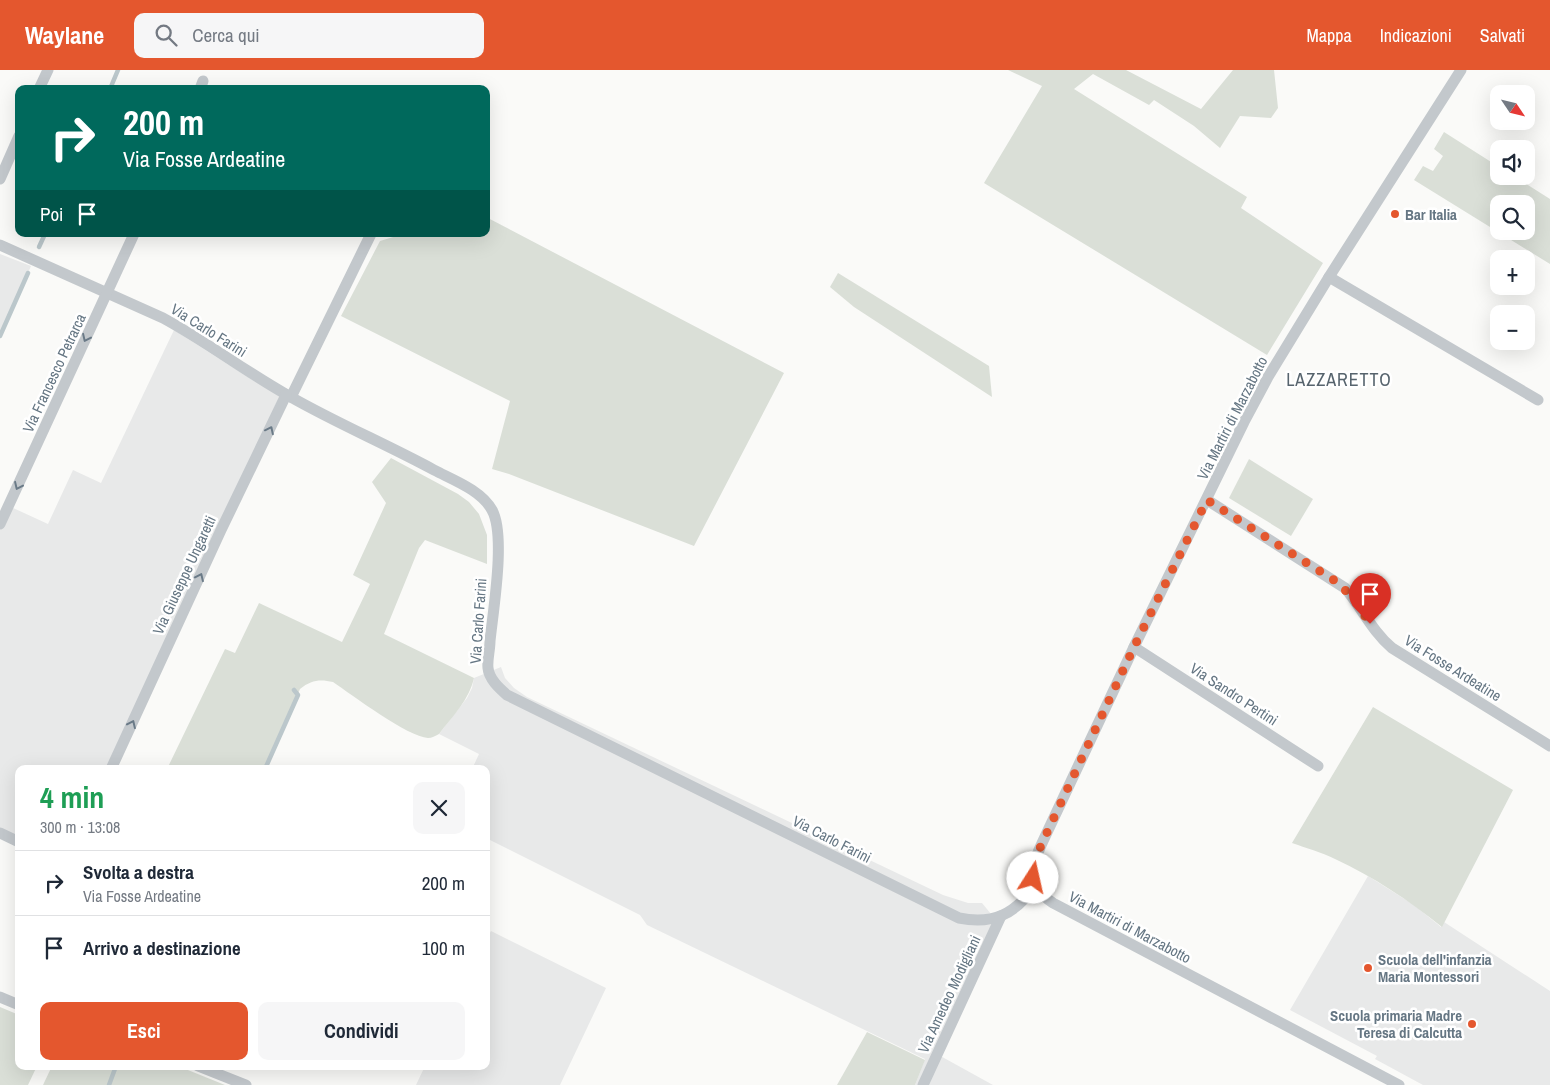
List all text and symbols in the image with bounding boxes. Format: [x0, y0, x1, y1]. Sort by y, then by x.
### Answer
search box [134, 13, 484, 58]
text: Waylane [25, 19, 104, 51]
icon: search [152, 21, 180, 49]
text: Cerca qui [192, 22, 260, 48]
text: Mappa [1307, 23, 1352, 48]
text: Indicazioni [1380, 23, 1452, 48]
text: Salvati [1480, 23, 1525, 48]
north arrow [1490, 85, 1535, 130]
map controls [1490, 85, 1535, 350]
text: 200 m [123, 99, 204, 146]
icon: right [40, 105, 105, 170]
button: sound [1490, 140, 1535, 185]
text: Via Fosse Ardeatine [123, 144, 285, 174]
button: search [1490, 195, 1535, 240]
icon: arrive [73, 200, 101, 228]
text: Poi [40, 201, 63, 227]
place label: Bar Italia [1405, 204, 1457, 225]
marker: Bar Italia [1389, 208, 1401, 220]
button: + [1490, 250, 1535, 295]
street label: Via Carlo Farini [167, 298, 251, 362]
button: − [1490, 305, 1535, 350]
street label: Via Francesco Petrarca [17, 310, 91, 436]
one-way arrow [82, 333, 93, 342]
street label: Via Martiri di Marzabotto [1192, 353, 1272, 483]
district label: LAZZARETTO [1286, 367, 1392, 392]
one-way arrow [263, 426, 274, 435]
one-way arrow [14, 480, 24, 489]
street label: Via Giuseppe Ungaretti [147, 512, 221, 638]
one-way arrow [194, 573, 204, 582]
pin [1349, 573, 1391, 624]
street label: Via Carlo Farini [465, 577, 491, 665]
icon: arrive [1356, 580, 1384, 608]
street label: Via Fosse Ardeatine [1401, 630, 1506, 706]
street label: Via Sandro Pertini [1186, 658, 1282, 730]
one-way arrow [125, 721, 135, 730]
text: 4 min [40, 777, 104, 817]
button: close [413, 782, 465, 834]
street label: Via Carlo Farini [789, 810, 875, 868]
text: 300 m · 13:08 [40, 816, 120, 838]
position arrow [1006, 851, 1058, 903]
text: Svolta a destra [83, 859, 194, 885]
icon: right [40, 869, 68, 897]
text: 200 m [422, 870, 465, 896]
text: Via Fosse Ardeatine [83, 885, 201, 907]
street label: Via Martiri di Marzabotto [1065, 886, 1195, 968]
street label: Via Amedeo Modigliani [913, 932, 985, 1056]
icon: arrive [40, 934, 68, 962]
text: Arrivo a destinazione [83, 935, 241, 961]
text: 100 m [422, 935, 465, 961]
place label: Scuola dell'infanzia Maria Montessori [1378, 949, 1492, 987]
marker: Scuola dell'infanzia Maria Montessori [1362, 962, 1374, 974]
button: Esci [40, 1002, 248, 1060]
button: Condividi [258, 1002, 465, 1060]
place label: Scuola primaria Madre Teresa di Calcutta [1330, 1005, 1462, 1043]
marker: Scuola primaria Madre Teresa di Calcutta [1466, 1018, 1478, 1030]

